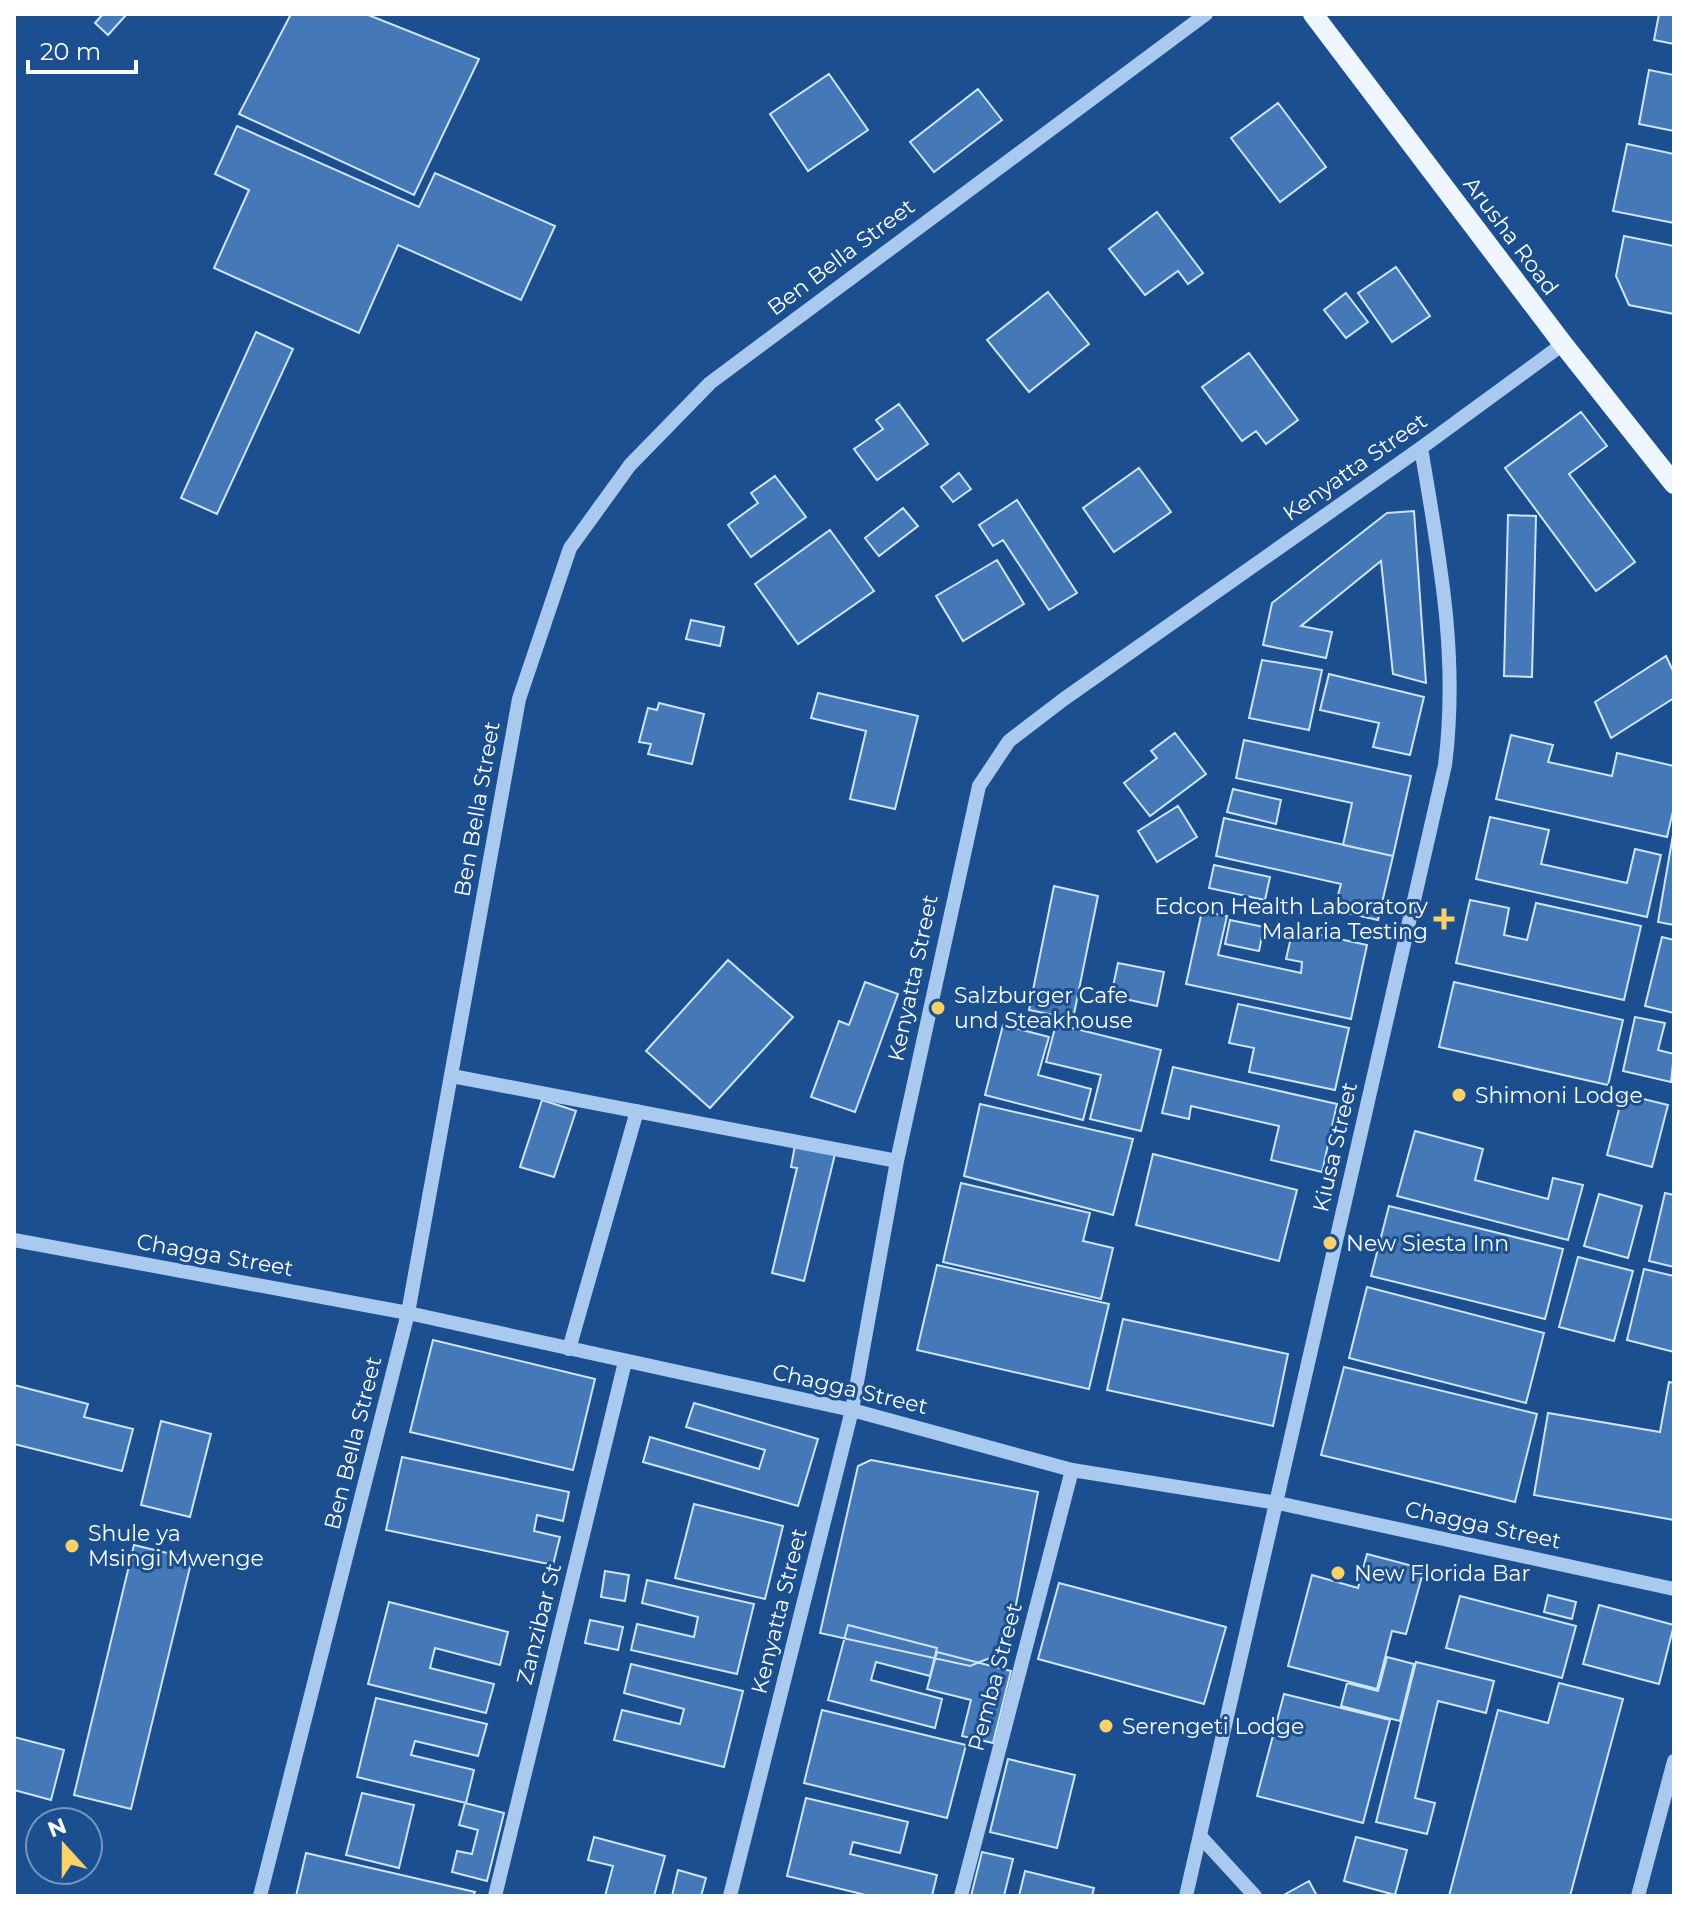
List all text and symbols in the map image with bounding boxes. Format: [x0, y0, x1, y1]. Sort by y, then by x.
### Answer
scale bar [28, 24, 136, 74]
text: 20 m [40, 37, 101, 66]
street label: Arusha Road [1458, 171, 1564, 301]
street label: Ben Bella Street [762, 193, 920, 321]
street label: Kenyatta Street [1278, 407, 1432, 527]
street label: Ben Bella Street [448, 719, 506, 899]
street label: Kenyatta Street [882, 892, 944, 1064]
place label: Edcon Health Laboratory Malaria Testing [1154, 893, 1428, 945]
marker: Edcon Health Laboratory Malaria Testing [1435, 910, 1453, 928]
place label: Salzburger Cafe und Steakhouse [954, 982, 1133, 1034]
marker: Salzburger Cafe und Steakhouse [929, 999, 947, 1017]
street label: Kiusa Street [1307, 1079, 1363, 1215]
place label: Shimoni Lodge [1475, 1082, 1643, 1109]
marker: Shimoni Lodge [1450, 1086, 1468, 1104]
street label: Chagga Street [134, 1228, 296, 1282]
place label: New Siesta Inn [1346, 1230, 1509, 1257]
marker: New Siesta Inn [1321, 1234, 1339, 1252]
street label: Ben Bella Street [318, 1354, 388, 1532]
street label: Chagga Street [770, 1358, 930, 1420]
street label: Chagga Street [1402, 1495, 1564, 1555]
place label: Shule ya Msingi Mwenge [88, 1520, 264, 1572]
street label: Kenyatta Street [745, 1525, 813, 1697]
marker: Shule ya Msingi Mwenge [63, 1537, 81, 1555]
street label: Zanzibar St [511, 1560, 567, 1688]
place label: New Florida Bar [1354, 1560, 1530, 1587]
marker: New Florida Bar [1329, 1564, 1347, 1582]
street label: Pemba Street [962, 1600, 1028, 1754]
place label: Serengeti Lodge [1122, 1713, 1304, 1740]
marker: Serengeti Lodge [1097, 1717, 1115, 1735]
north arrow [24, 1806, 104, 1886]
text: N [44, 1812, 70, 1844]

